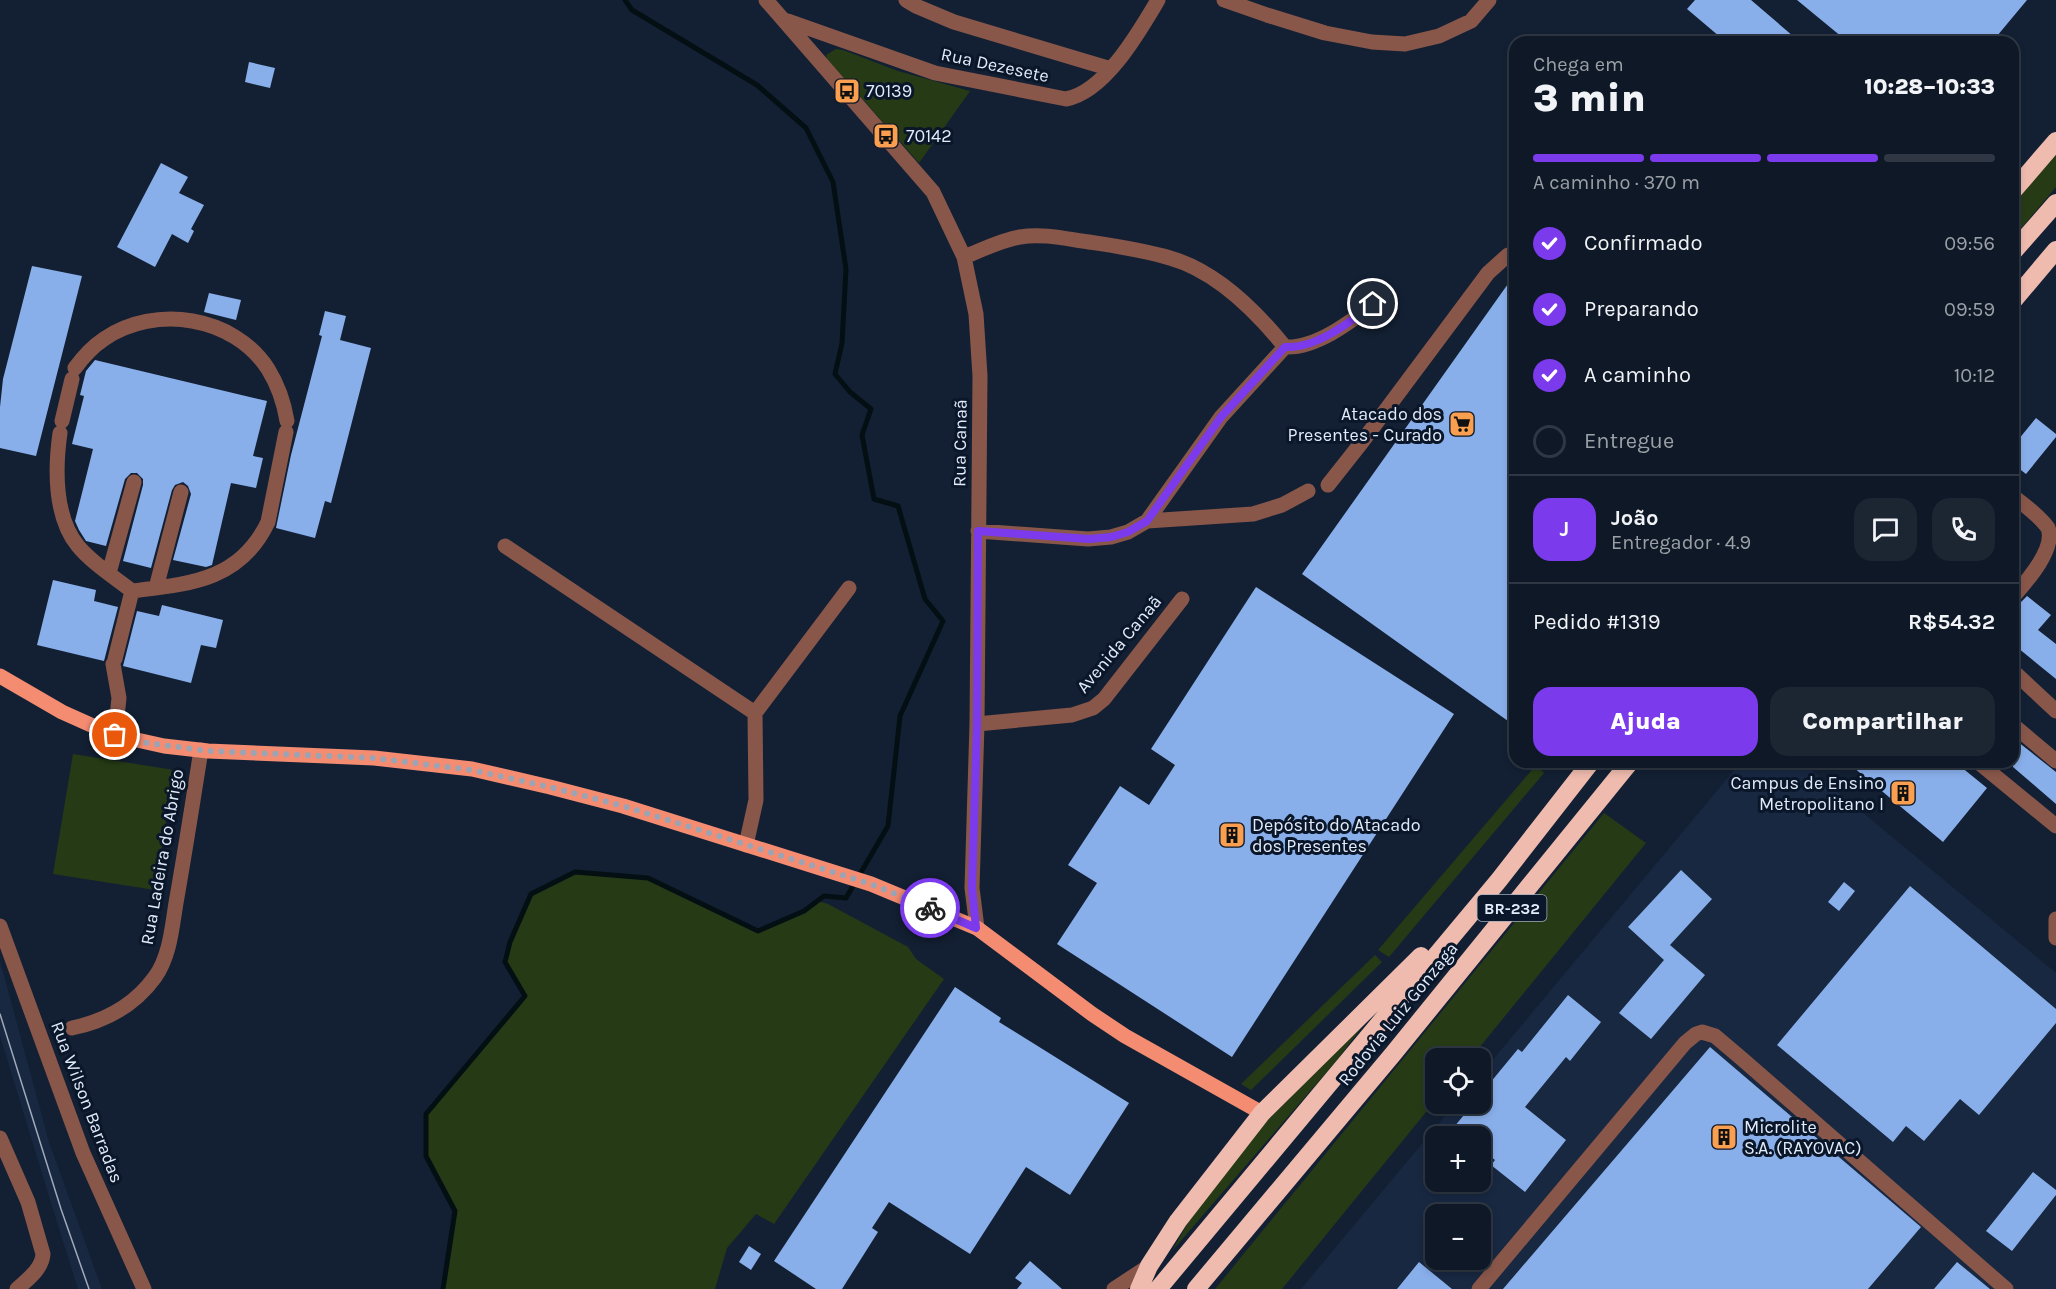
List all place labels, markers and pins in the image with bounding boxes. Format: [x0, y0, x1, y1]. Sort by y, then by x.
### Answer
bus stop icon: 70139 [832, 76, 862, 106]
place label: 70139 [866, 80, 912, 102]
bus stop icon: 70142 [871, 121, 901, 151]
place label: 70142 [906, 125, 952, 147]
pin [1347, 278, 1398, 329]
place label: Atacado dos Presentes - Curado [1288, 403, 1442, 446]
supermarket icon: Atacado dos Presentes - Curado [1447, 409, 1477, 439]
pin [89, 709, 140, 760]
place label: Campus de Ensino Metropolitano I [1730, 772, 1884, 815]
building icon: Campus de Ensino Metropolitano I [1888, 778, 1918, 808]
place label: Depósito do Atacado dos Presentes [1252, 814, 1421, 857]
building icon: Depósito do Atacado dos Presentes [1217, 820, 1247, 850]
place label: Microlite S.A. (RAYOVAC) [1744, 1116, 1862, 1159]
building icon: Microlite S.A. (RAYOVAC) [1709, 1122, 1739, 1152]

